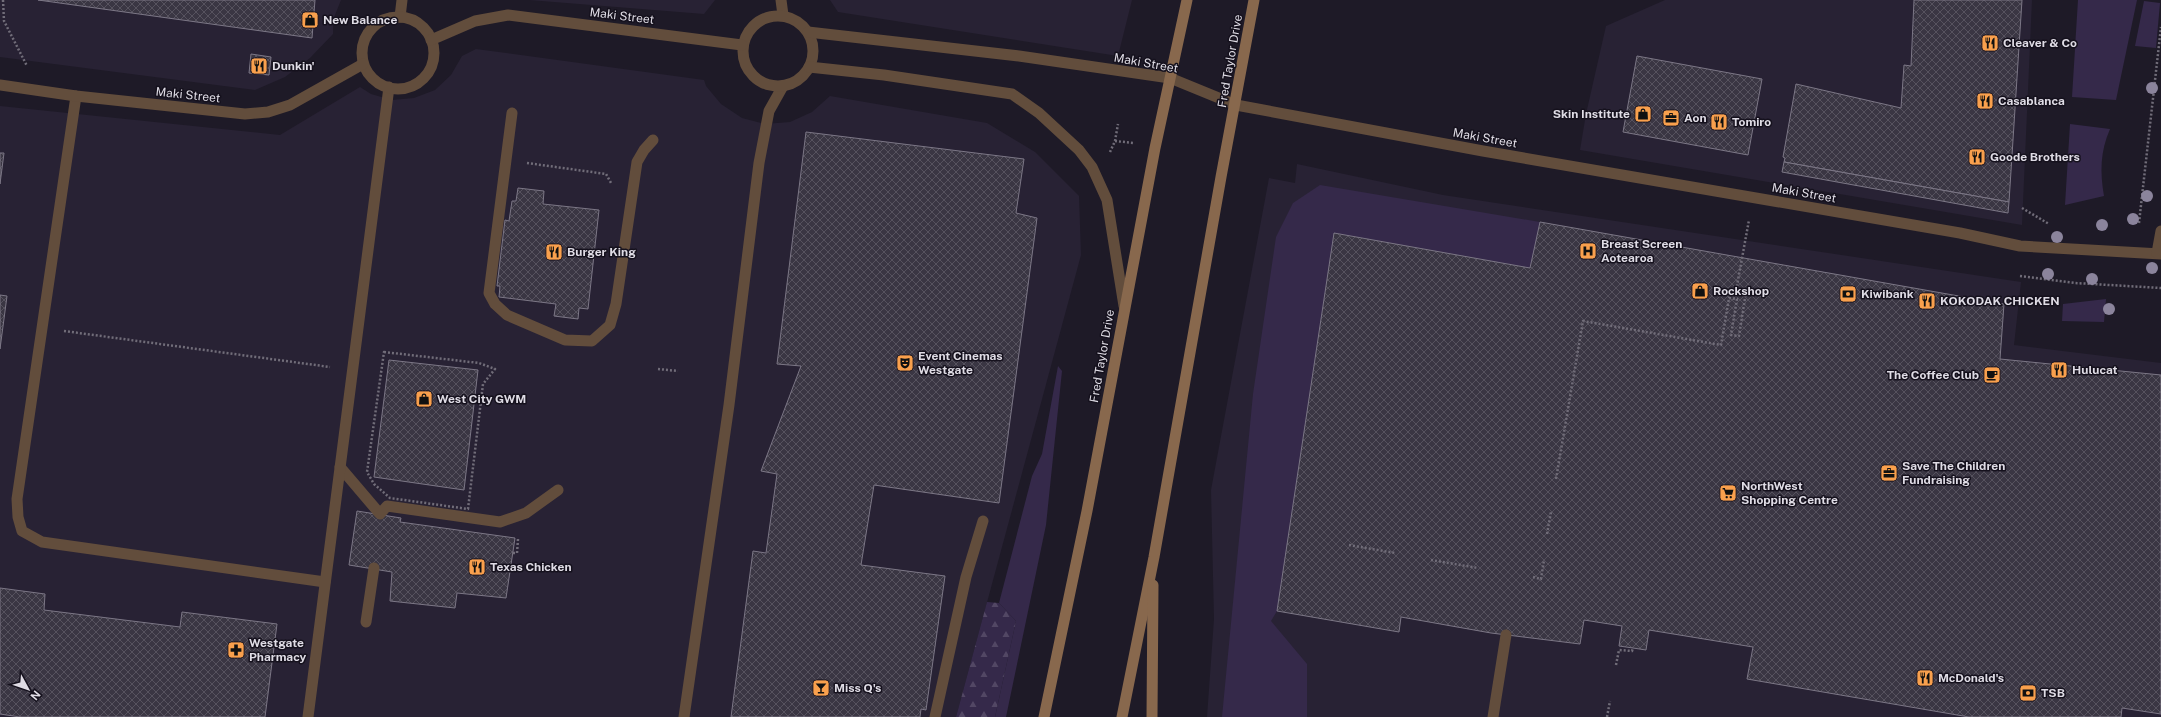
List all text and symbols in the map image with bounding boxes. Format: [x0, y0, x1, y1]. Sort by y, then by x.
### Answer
street label: Maki Street [589, 5, 655, 27]
shop icon: New Balance [300, 10, 320, 30]
place label: New Balance [323, 13, 397, 27]
street label: Fred Taylor Drive [1215, 13, 1245, 109]
restaurant icon: Cleaver & Co [1980, 33, 2000, 53]
place label: Cleaver & Co [2003, 36, 2077, 50]
street label: Maki Street [1113, 50, 1179, 76]
restaurant icon: Dunkin' [249, 56, 269, 76]
place label: Dunkin' [272, 59, 315, 73]
street label: Maki Street [155, 85, 221, 105]
restaurant icon: Casablanca [1975, 91, 1995, 111]
place label: Casablanca [1998, 94, 2065, 108]
shop icon: Skin Institute [1633, 104, 1653, 124]
place label: Skin Institute [1553, 107, 1630, 121]
office icon: Aon [1661, 108, 1681, 128]
place label: Aon [1684, 111, 1707, 125]
restaurant icon: Tomiro [1709, 112, 1729, 132]
place label: Tomiro [1732, 115, 1771, 129]
street label: Maki Street [1452, 125, 1518, 151]
restaurant icon: Goode Brothers [1967, 147, 1987, 167]
place label: Goode Brothers [1990, 150, 2080, 164]
street label: Maki Street [1771, 180, 1837, 206]
place label: Breast Screen Aotearoa [1601, 237, 1682, 265]
hospital icon: Breast Screen Aotearoa [1578, 241, 1598, 261]
restaurant icon: Burger King [544, 242, 564, 262]
place label: Burger King [567, 245, 636, 259]
shop icon: Rockshop [1690, 281, 1710, 301]
place label: Rockshop [1713, 284, 1769, 298]
bank icon: Kiwibank [1838, 284, 1858, 304]
place label: Kiwibank [1861, 287, 1914, 301]
restaurant icon: KOKODAK CHICKEN [1917, 291, 1937, 311]
place label: KOKODAK CHICKEN [1940, 294, 2060, 308]
street label: Fred Taylor Drive [1087, 308, 1117, 404]
place label: Event Cinemas Westgate [918, 349, 1003, 377]
theatre icon: Event Cinemas Westgate [895, 353, 915, 373]
restaurant icon: Hulucat [2049, 360, 2069, 380]
place label: Hulucat [2072, 363, 2118, 377]
cafe icon: The Coffee Club [1982, 365, 2002, 385]
place label: The Coffee Club [1887, 368, 1979, 382]
shop icon: West City GWM [414, 389, 434, 409]
place label: West City GWM [437, 392, 526, 406]
place label: Save The Children Fundraising [1902, 459, 2005, 487]
office icon: Save The Children Fundraising [1879, 463, 1899, 483]
place label: NorthWest Shopping Centre [1741, 479, 1838, 507]
supermarket icon: NorthWest Shopping Centre [1718, 483, 1738, 503]
restaurant icon: Texas Chicken [467, 557, 487, 577]
place label: Texas Chicken [490, 560, 572, 574]
place label: Westgate Pharmacy [249, 636, 307, 664]
pharmacy icon: Westgate Pharmacy [226, 640, 246, 660]
restaurant icon: McDonald's [1915, 668, 1935, 688]
north arrow [8, 669, 48, 709]
place label: McDonald's [1938, 671, 2004, 685]
bar icon: Miss Q's [811, 678, 831, 698]
place label: Miss Q's [834, 681, 881, 695]
bank icon: TSB [2018, 683, 2038, 703]
place label: TSB [2041, 686, 2065, 700]
text: N [28, 688, 43, 703]

